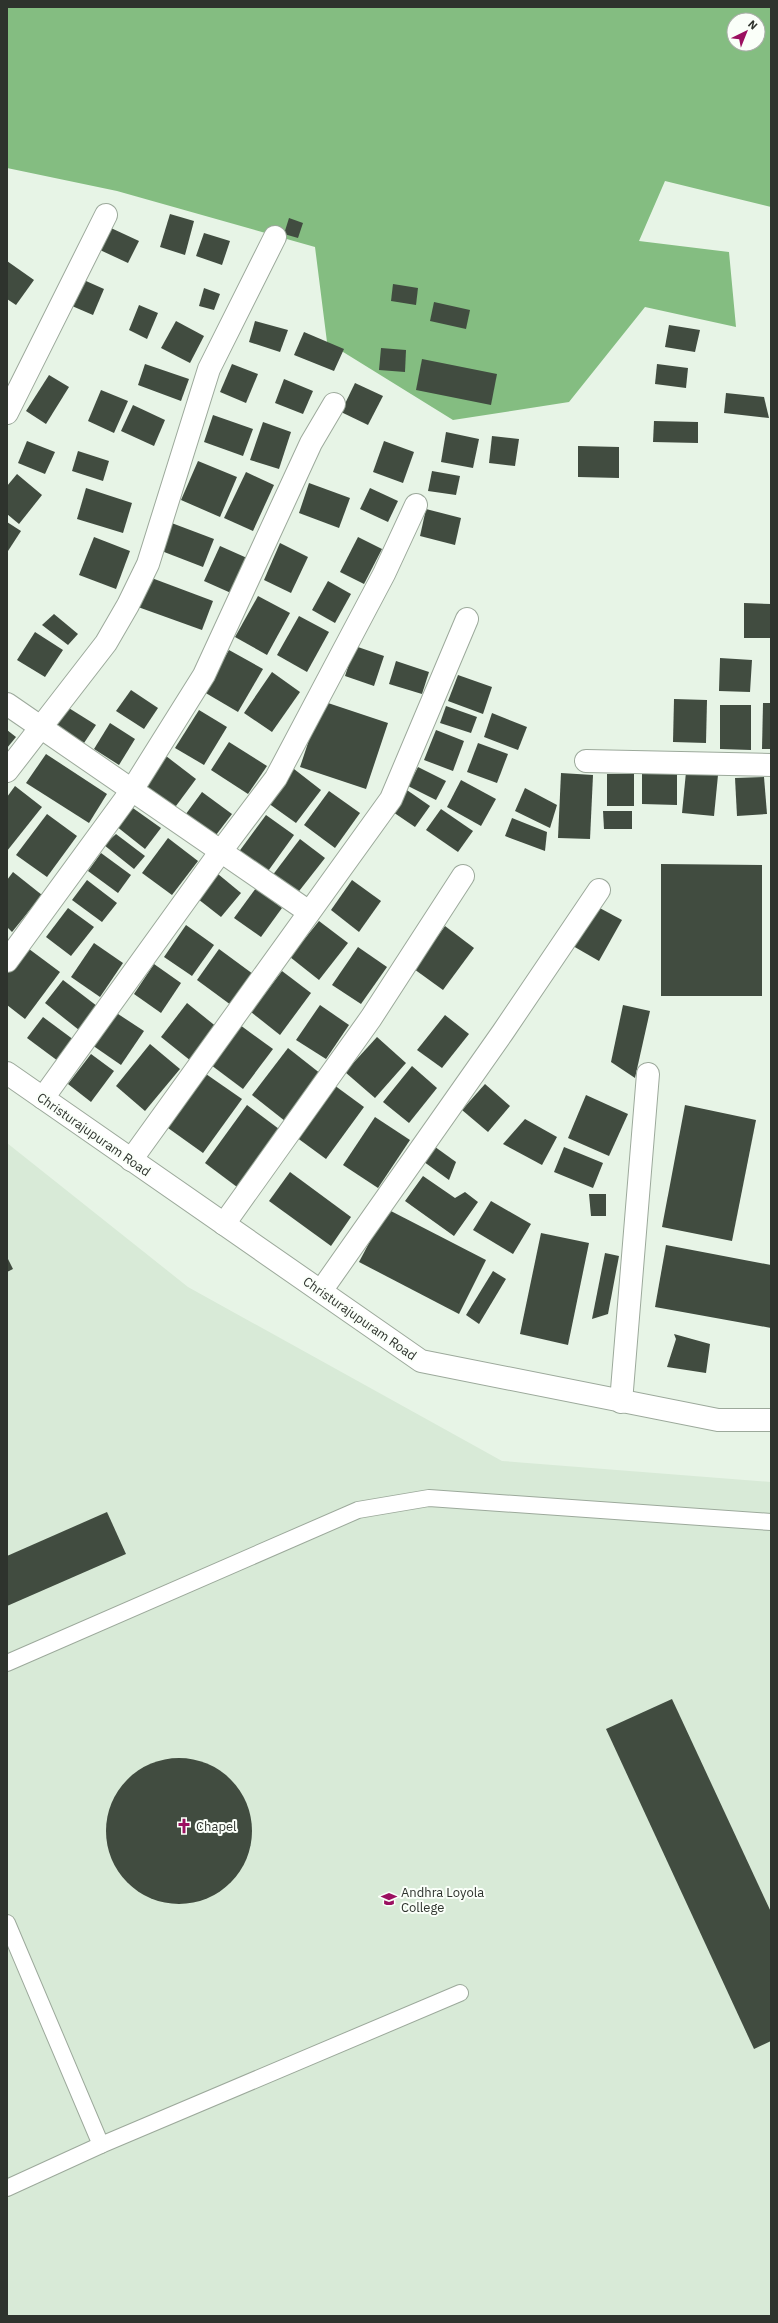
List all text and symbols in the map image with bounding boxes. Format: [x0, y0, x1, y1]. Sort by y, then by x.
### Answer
north arrow [726, 12, 766, 52]
text: N [745, 17, 761, 33]
street label: Christurajupuram Road [34, 1089, 154, 1180]
street label: Christurajupuram Road [300, 1273, 420, 1364]
church icon: Chapel [175, 1817, 193, 1835]
place label: Chapel [196, 1818, 237, 1835]
place label: Andhra Loyola College [401, 1884, 484, 1916]
school or university icon: Andhra Loyola College [380, 1890, 398, 1908]

